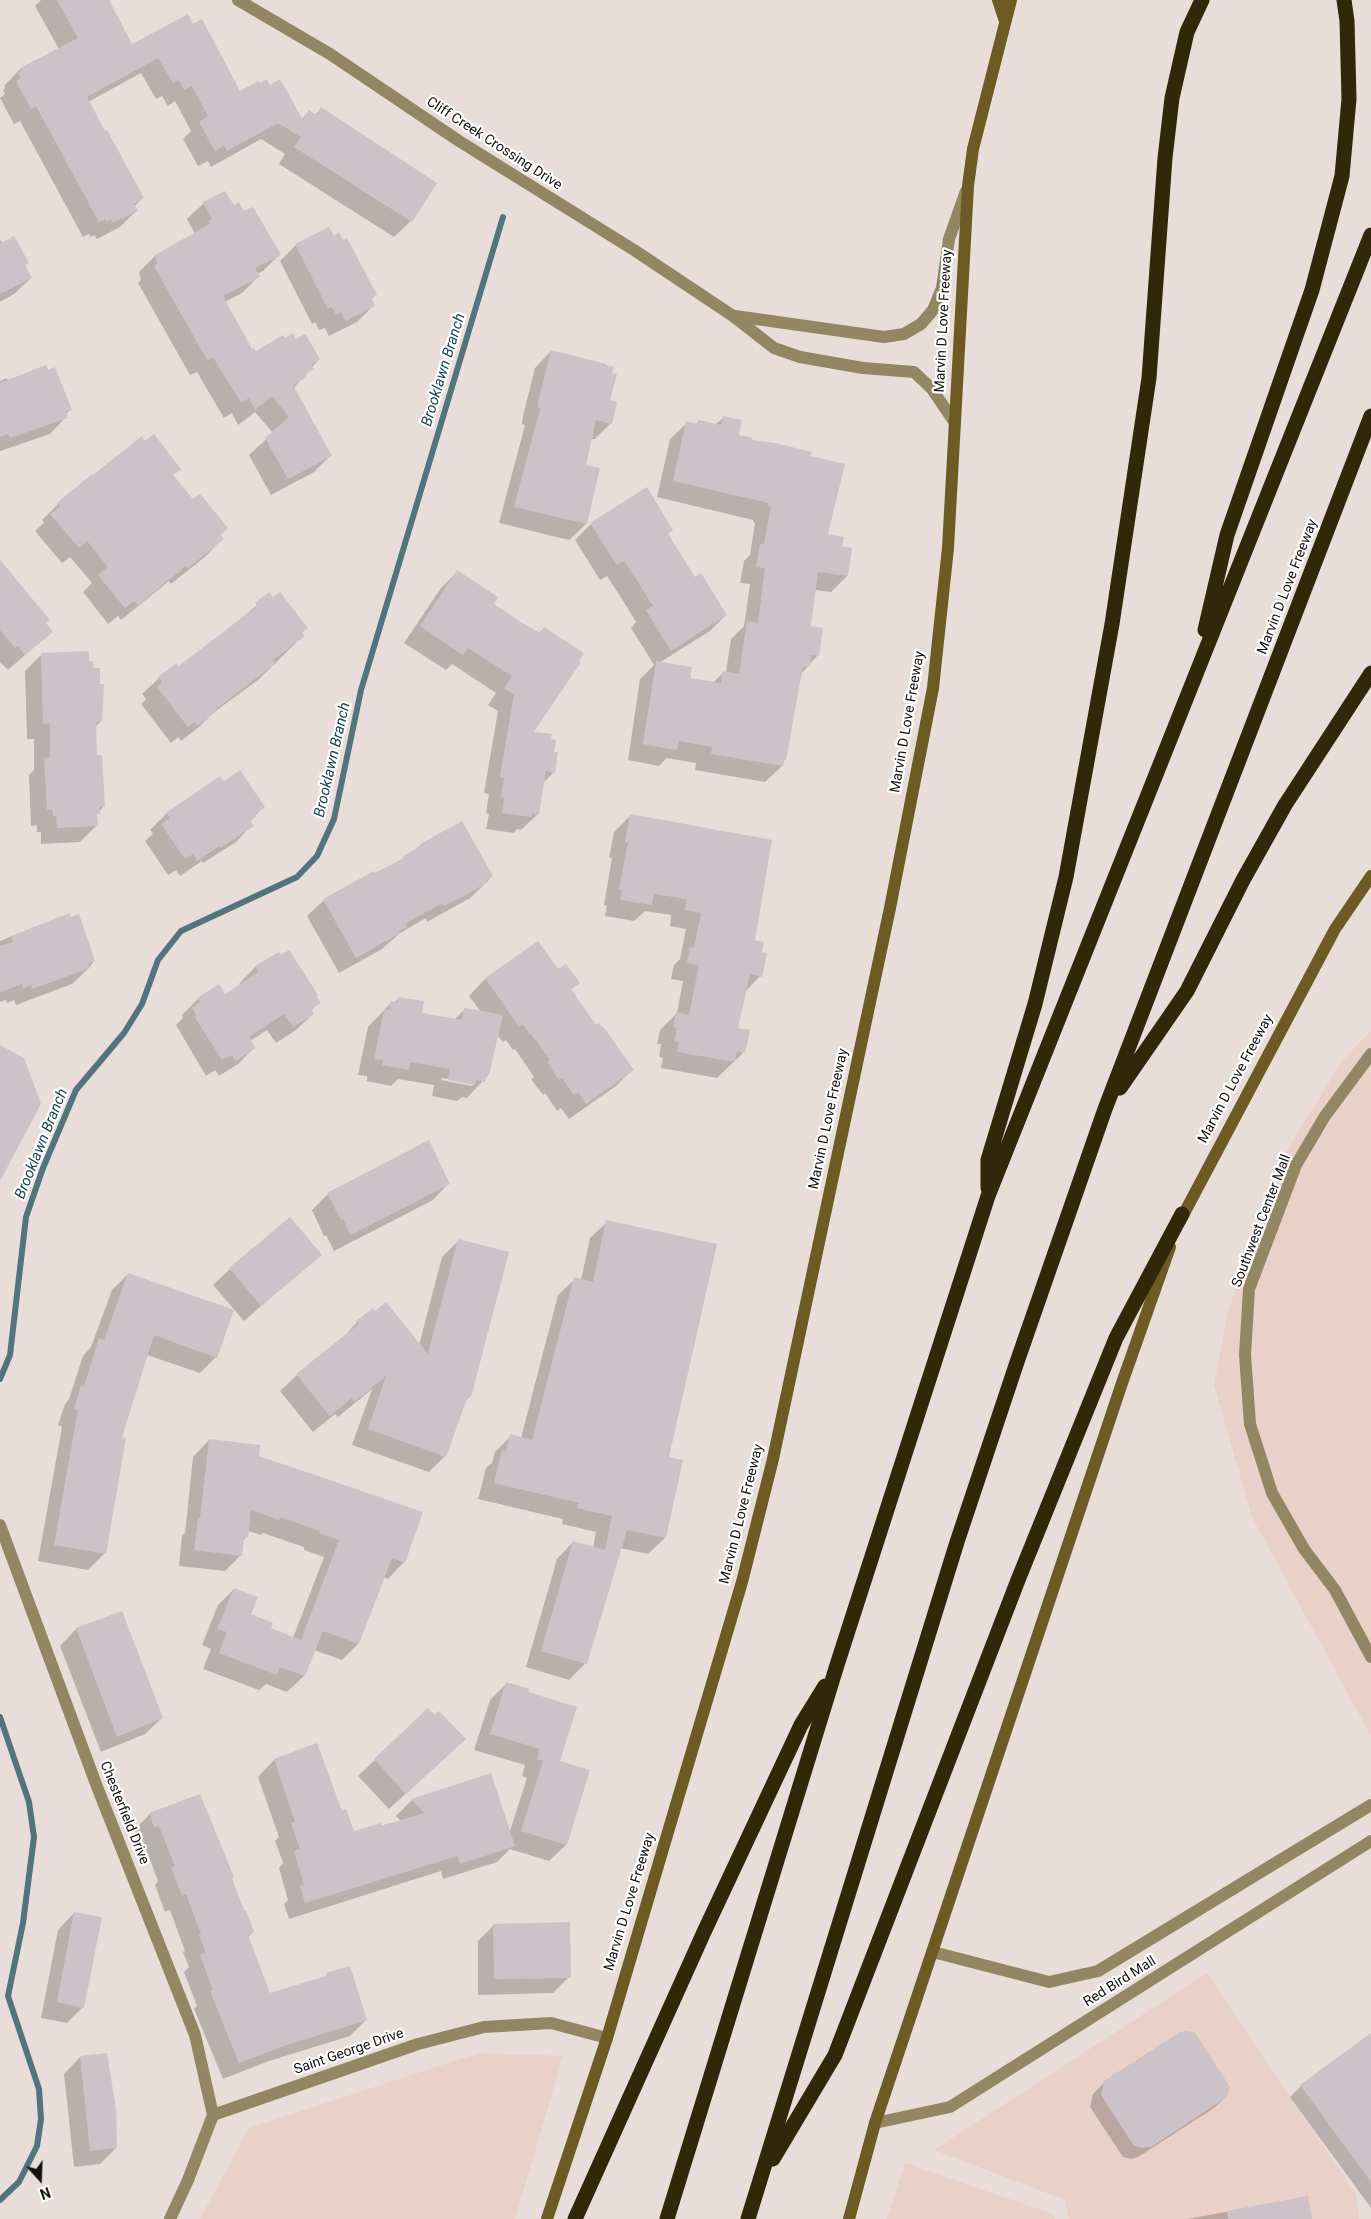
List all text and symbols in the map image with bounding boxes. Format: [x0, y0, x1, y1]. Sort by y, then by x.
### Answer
street label: Cliff Creek Crossing Drive [423, 94, 565, 194]
street label: Marvin D Love Freeway [932, 249, 956, 393]
water label: Brooklawn Branch [418, 311, 470, 429]
street label: Marvin D Love Freeway [1254, 517, 1322, 657]
street label: Marvin D Love Freeway [887, 650, 929, 794]
water label: Brooklawn Branch [311, 701, 355, 819]
street label: Marvin D Love Freeway [1195, 1012, 1277, 1146]
street label: Marvin D Love Freeway [806, 1047, 852, 1191]
water label: Brooklawn Branch [12, 1086, 72, 1202]
street label: Southwest Center Mall [1229, 1152, 1295, 1290]
street label: Marvin D Love Freeway [716, 1442, 768, 1586]
street label: Chesterfield Drive [96, 1759, 152, 1867]
street label: Marvin D Love Freeway [601, 1831, 659, 1973]
street label: Red Bird Mall [1081, 1953, 1159, 2011]
street label: Saint George Drive [292, 2025, 406, 2079]
north arrow [15, 2154, 65, 2204]
text: N [38, 2184, 53, 2202]

